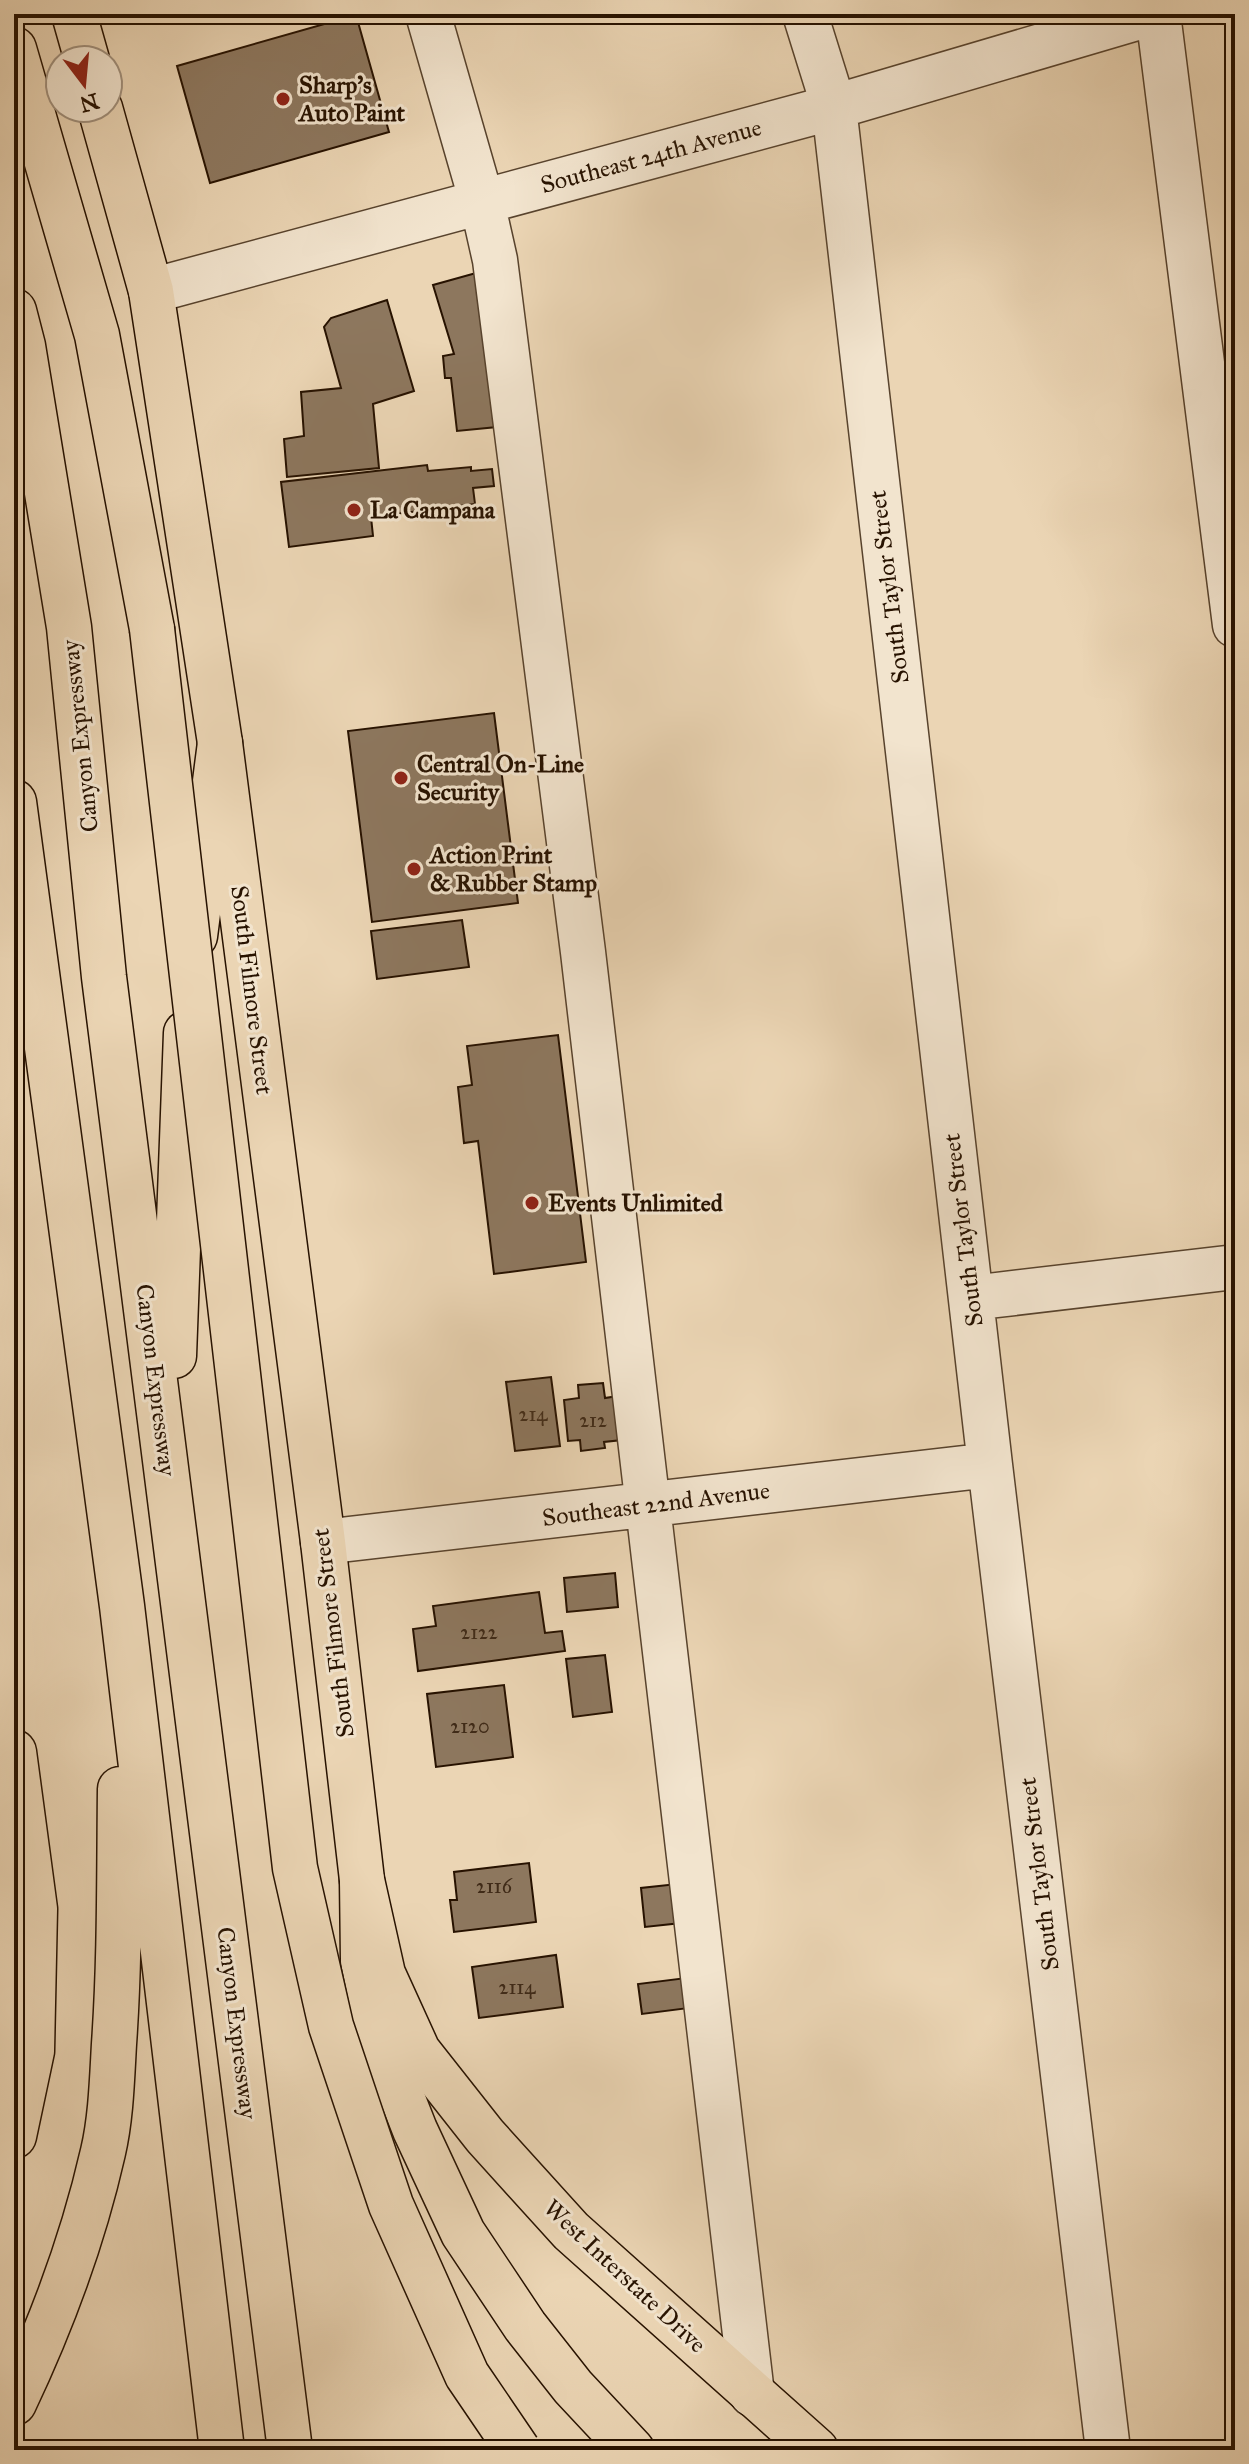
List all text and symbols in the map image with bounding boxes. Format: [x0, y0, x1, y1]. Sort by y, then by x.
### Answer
north arrow [44, 44, 124, 124]
place label: Sharp's Auto Paint [297, 70, 406, 128]
text: N [76, 87, 102, 118]
marker: Sharp's Auto Paint [274, 90, 292, 108]
street label: Southeast 24th Avenue [537, 112, 765, 200]
street label: South Taylor Street [862, 488, 916, 685]
place label: La Campana [370, 495, 496, 525]
marker: La Campana [345, 501, 363, 519]
street label: Canyon Expressway [55, 638, 105, 834]
place label: Central On-Line Security [417, 749, 584, 807]
marker: Central On-Line Security [392, 769, 410, 787]
place label: Action Print & Rubber Stamp [428, 840, 597, 898]
marker: Action Print & Rubber Stamp [405, 860, 423, 878]
street label: South Filmore Street [224, 884, 280, 1097]
street label: South Taylor Street [936, 1131, 990, 1328]
place label: Events Unlimited [548, 1188, 724, 1218]
marker: Events Unlimited [523, 1194, 541, 1212]
street label: Canyon Expressway [129, 1282, 183, 1479]
house number: 214 [519, 1402, 548, 1426]
house number: 212 [579, 1408, 607, 1432]
street label: Southeast 22nd Avenue [541, 1475, 771, 1533]
street label: South Filmore Street [305, 1526, 361, 1739]
house number: 2122 [460, 1620, 498, 1644]
house number: 2120 [450, 1714, 490, 1738]
street label: South Taylor Street [1012, 1775, 1066, 1972]
house number: 2116 [476, 1874, 513, 1898]
street label: Canyon Expressway [210, 1925, 264, 2122]
house number: 2114 [499, 1975, 536, 1999]
street label: West Interstate Drive [537, 2193, 713, 2359]

